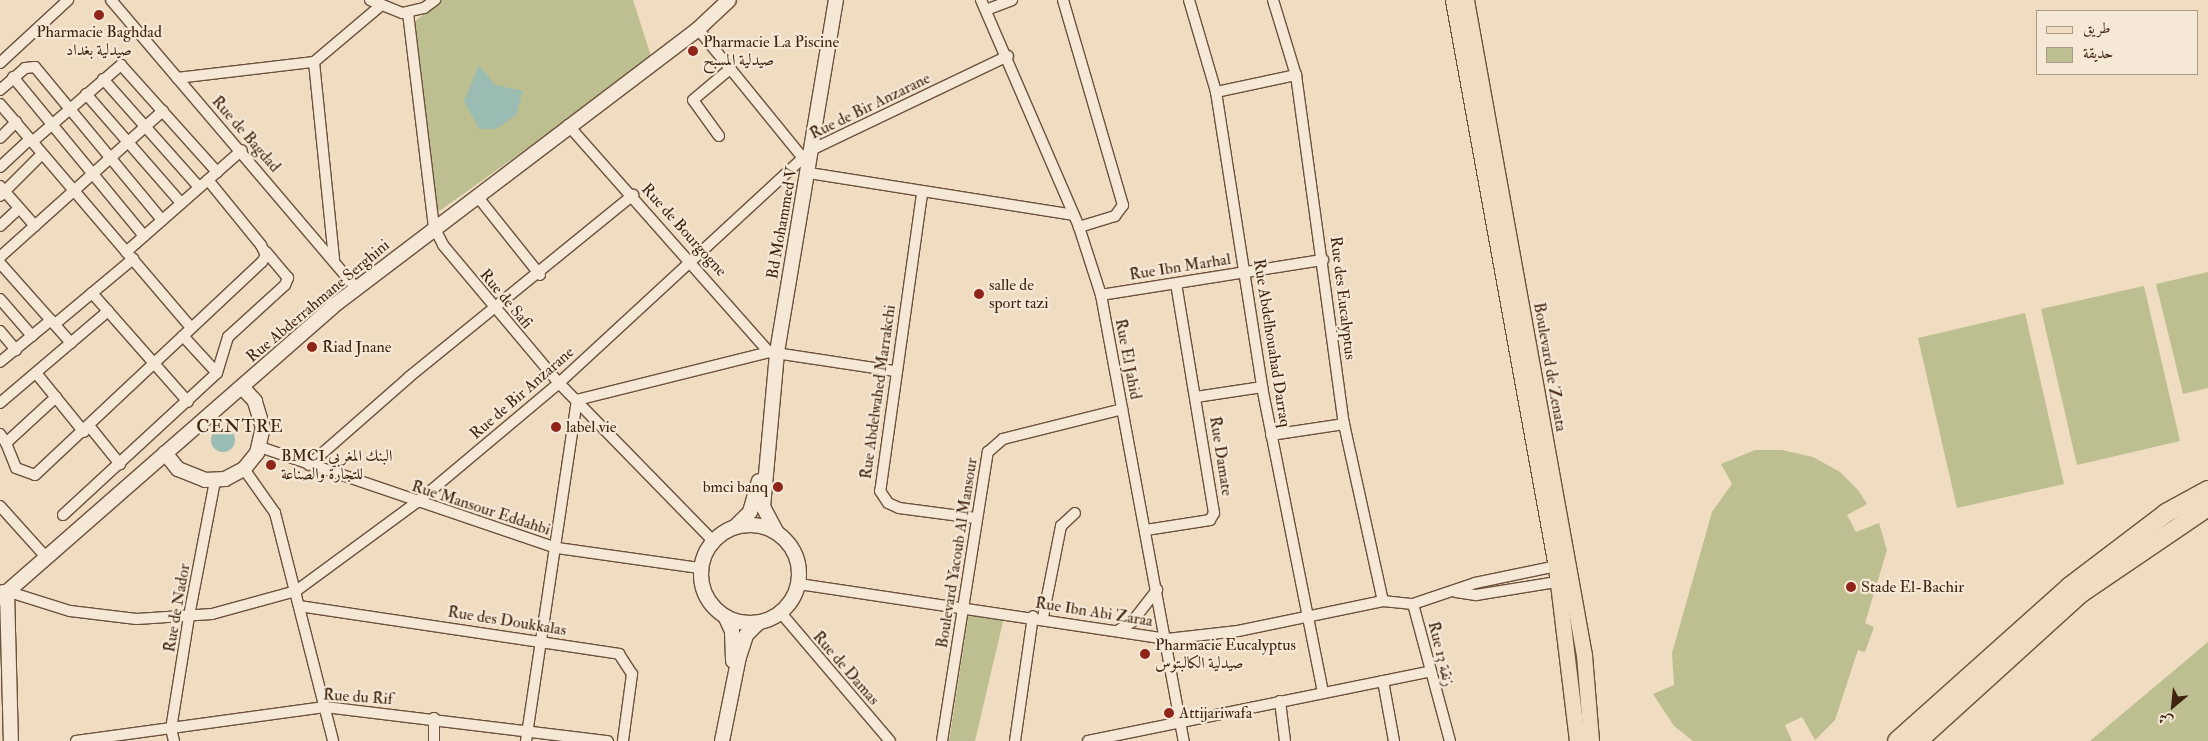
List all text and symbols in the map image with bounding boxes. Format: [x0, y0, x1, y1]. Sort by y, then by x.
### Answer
marker: Pharmacie Baghdad صيدلية بغداد [93, 9, 105, 21]
legend [2036, 10, 2198, 75]
text: طريق [2083, 19, 2110, 38]
place label: Pharmacie Baghdad صيدلية بغداد [36, 22, 162, 60]
place label: Pharmacie La Piscine صيدلية المسبح [703, 32, 839, 70]
text: حديقة [2083, 44, 2113, 63]
marker: Pharmacie La Piscine صيدلية المسبح [687, 45, 699, 57]
street label: Rue de Bir Anzarane [807, 68, 933, 144]
street label: Rue de Bagdad [208, 92, 284, 176]
street label: Bd Mohammed V [763, 165, 801, 281]
street label: Rue de Bourgogne [637, 180, 731, 280]
street label: Rue des Eucalyptus [1326, 235, 1360, 361]
street label: Rue Abderrahmane Serghini [243, 236, 393, 366]
street label: Rue Ibn Marhal [1128, 250, 1232, 284]
street label: Rue Abdelhouahad Darraq [1249, 258, 1295, 428]
street label: Rue de Safi [476, 265, 536, 333]
place label: salle de sport tazi [989, 275, 1049, 313]
marker: salle de sport tazi [973, 288, 985, 300]
street label: Boulevard de Zenata [1529, 301, 1571, 433]
street label: Rue Abdelwahed Marrakchi [856, 304, 900, 480]
street label: Rue El Jahid [1111, 317, 1145, 401]
place label: Riad Jnane [322, 337, 391, 357]
marker: Riad Jnane [306, 341, 318, 353]
street label: Rue de Bir Anzarane [466, 343, 578, 443]
street label: Rue Damate [1205, 415, 1237, 497]
district label: CENTRE [195, 416, 285, 438]
place label: label vie [566, 417, 616, 437]
marker: label vie [550, 421, 562, 433]
place label: BMCI البنك المغربي للتجارة والصناعة [281, 446, 393, 484]
street label: Boulevard Yacoub Al Mansour [932, 456, 982, 650]
marker: BMCI البنك المغربي للتجارة والصناعة [265, 459, 277, 471]
street label: Rue Mansour Eddahbi [409, 476, 553, 540]
place label: bmci banq [703, 477, 768, 497]
marker: bmci banq [772, 481, 784, 493]
street label: Rue de Nador [160, 562, 194, 654]
place label: Stade El-Bachir [1861, 577, 1964, 597]
marker: Stade El-Bachir [1845, 581, 1857, 593]
street label: Rue Ibn Abi Zaraa [1034, 593, 1154, 631]
street label: Rue des Doukkalas [446, 602, 568, 640]
street label: Rue 13 زنقة [1424, 619, 1458, 689]
street label: Rue de Damas [809, 627, 883, 709]
place label: Pharmacie Eucalyptus صيدلية الكالبتوس [1155, 635, 1296, 673]
marker: Pharmacie Eucalyptus صيدلية الكالبتوس [1139, 648, 1151, 660]
north arrow [2148, 681, 2198, 731]
street label: Rue du Rif [322, 685, 394, 709]
place label: Attijariwafa [1179, 703, 1252, 723]
marker: Attijariwafa [1163, 707, 1175, 719]
text: ش [2156, 709, 2176, 730]

